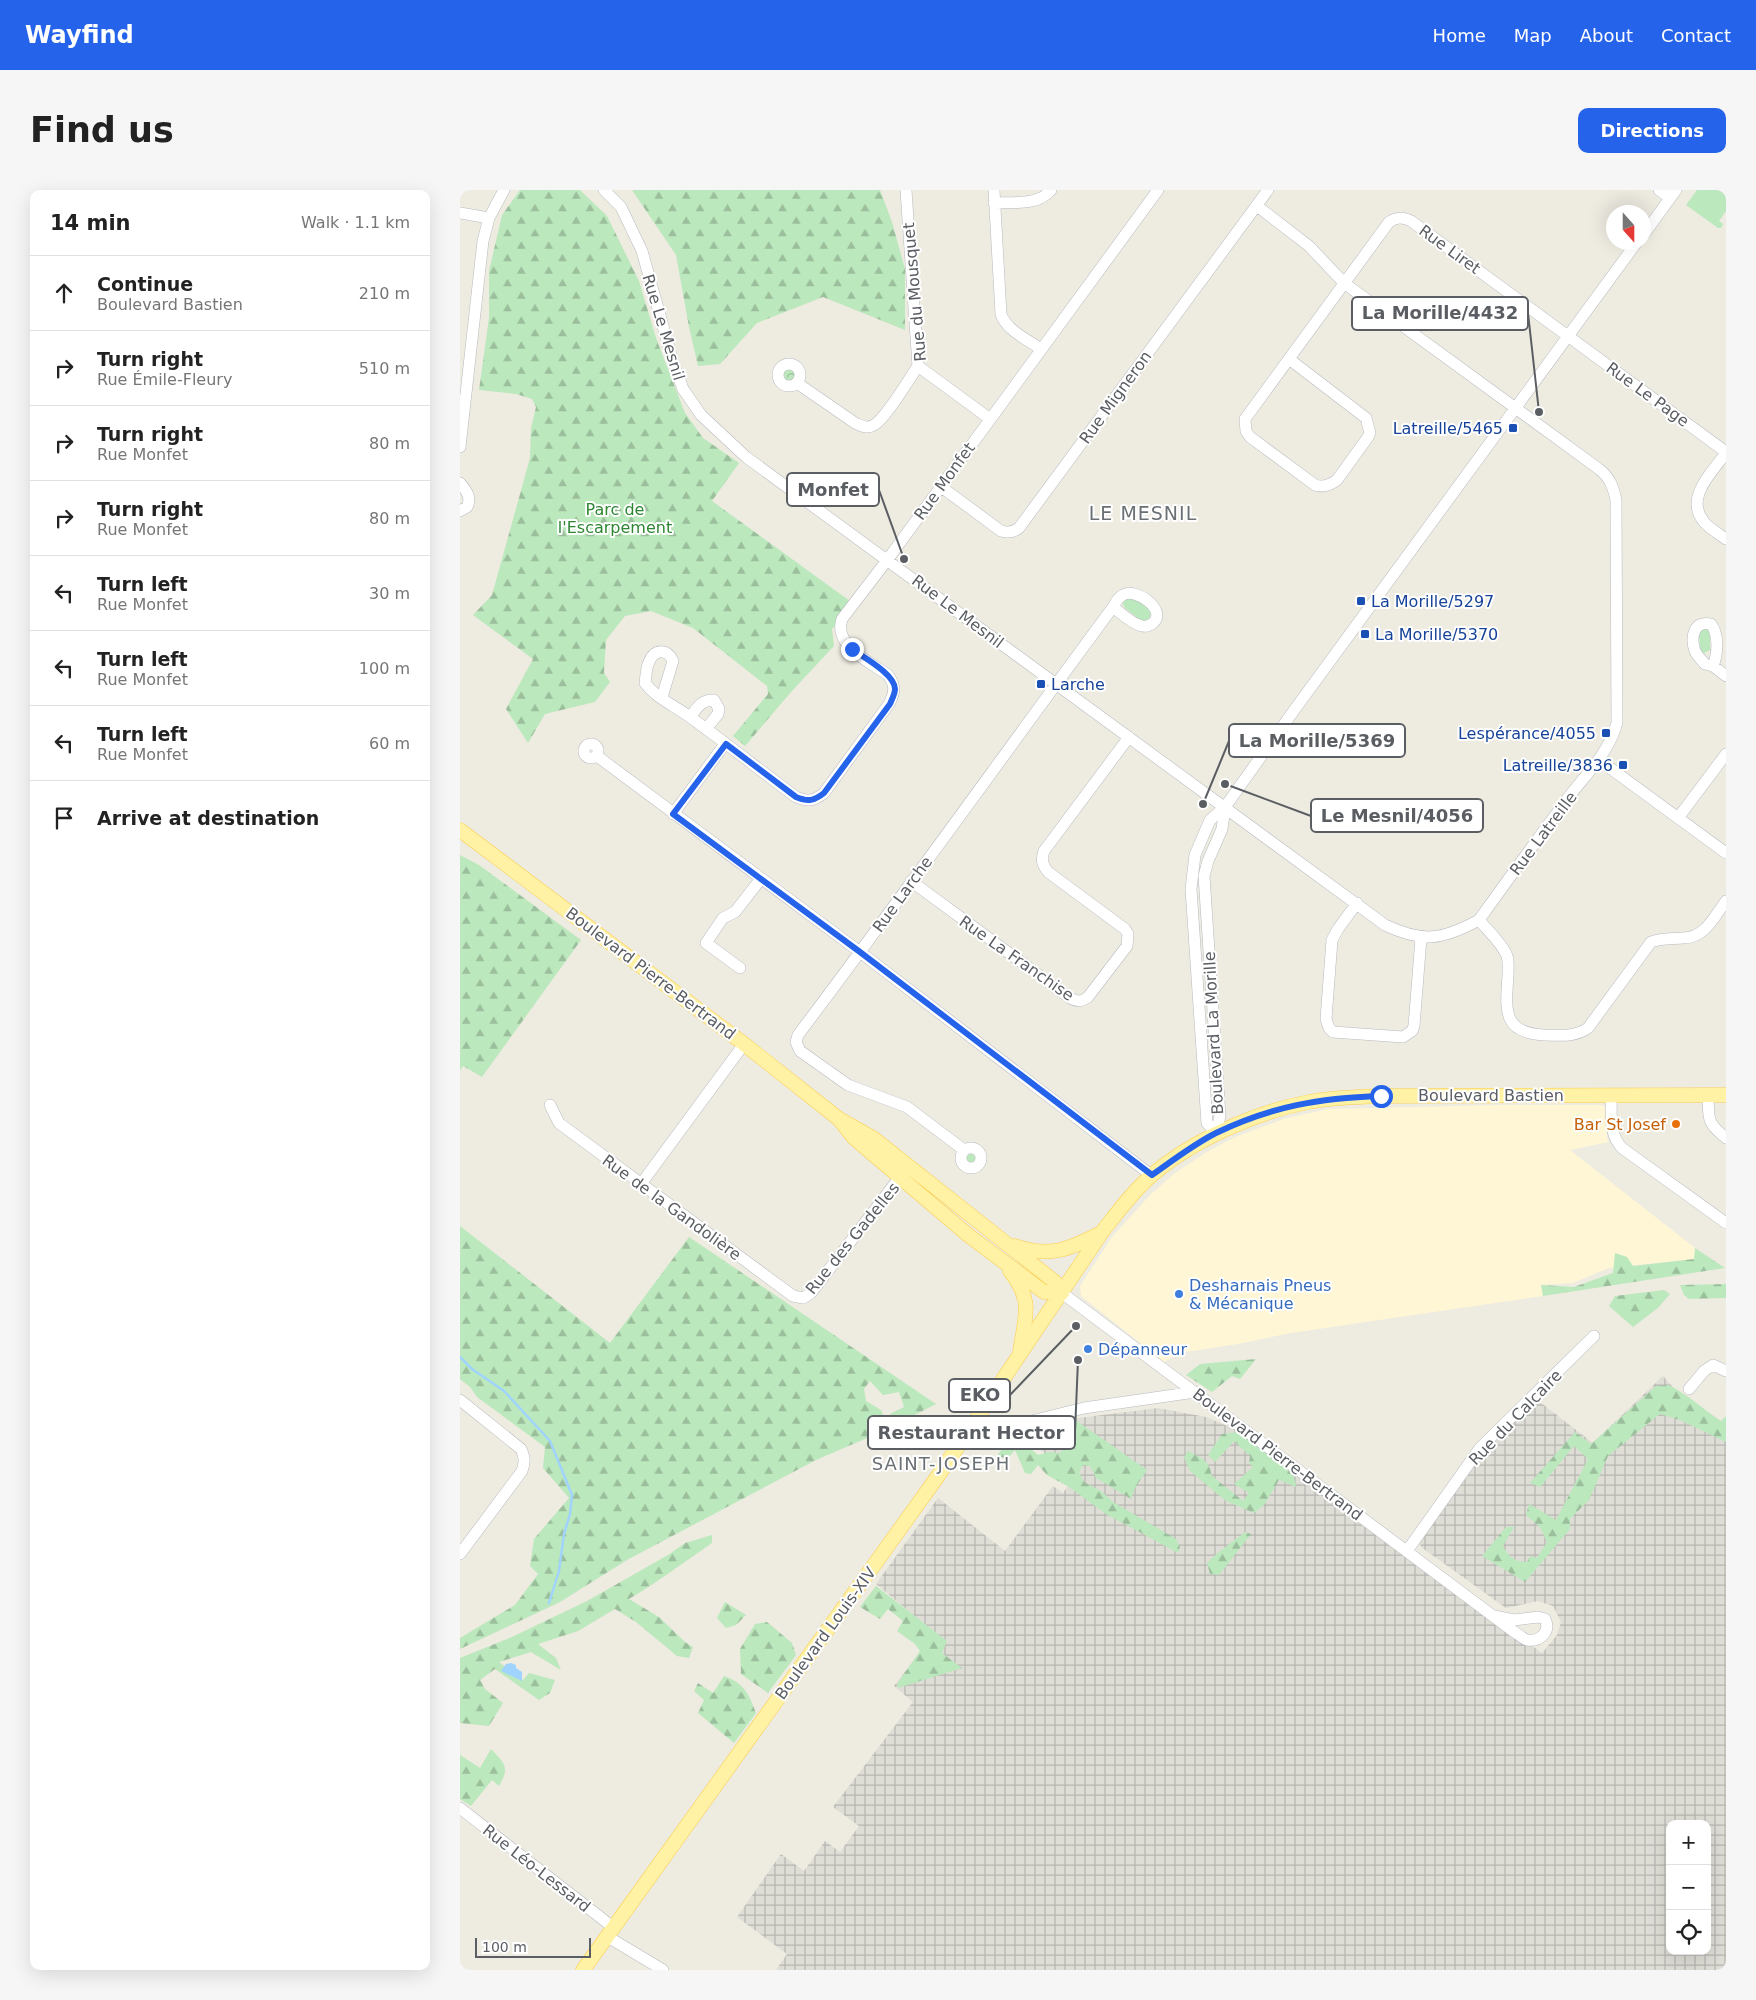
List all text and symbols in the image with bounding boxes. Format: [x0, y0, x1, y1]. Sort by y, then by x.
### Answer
text: Wayfind [25, 21, 134, 49]
text: Home [1433, 25, 1486, 46]
text: Map [1514, 25, 1552, 46]
text: About [1580, 25, 1633, 46]
text: Contact [1661, 25, 1731, 46]
button: Directions [1578, 108, 1726, 153]
text: Find us [30, 110, 174, 150]
north arrow [1606, 205, 1651, 250]
text: 14 min [50, 211, 131, 235]
text: Walk · 1.1 km [301, 213, 410, 232]
street label: Rue Liret [1415, 221, 1484, 278]
street label: Rue du Mousquet [899, 222, 930, 362]
street label: Rue Le Mesnil [638, 272, 689, 383]
text: Continue [97, 273, 193, 295]
icon: ahead [50, 279, 78, 307]
text: 210 m [359, 284, 410, 303]
text: Boulevard Bastien [97, 295, 243, 314]
callout: La Morille/4432 [1352, 297, 1528, 330]
text: La Morille/4432 [1362, 302, 1518, 323]
street label: Rue Migneron [1075, 347, 1155, 447]
text: Turn right [97, 348, 203, 370]
icon: right [50, 354, 78, 382]
street label: Rue Le Page [1603, 358, 1693, 431]
text: 510 m [359, 359, 410, 378]
text: Rue Émile-Fleury [97, 370, 232, 389]
place label: Latreille/5465 [1393, 419, 1503, 438]
marker: Latreille/5465 [1507, 422, 1519, 434]
text: Turn right [97, 423, 203, 445]
icon: right [50, 429, 78, 457]
text: 80 m [369, 434, 410, 453]
street label: Rue Monfet [910, 439, 979, 524]
text: Rue Monfet [97, 445, 188, 464]
callout: Monfet [787, 473, 879, 506]
text: Monfet [797, 479, 869, 500]
text: Turn right [97, 498, 203, 520]
park label: Parc de l'Escarpement [558, 500, 672, 537]
district label: LE MESNIL [1089, 502, 1197, 524]
icon: right [50, 504, 78, 532]
text: 80 m [369, 509, 410, 528]
text: Rue Monfet [97, 520, 188, 539]
street label: Rue Le Mesnil [908, 571, 1007, 652]
text: Turn left [97, 573, 188, 595]
icon: left [50, 579, 78, 607]
text: 30 m [369, 584, 410, 603]
place label: La Morille/5297 [1371, 592, 1494, 611]
text: Rue Monfet [97, 595, 188, 614]
marker: La Morille/5297 [1355, 595, 1367, 607]
place label: La Morille/5370 [1375, 625, 1498, 644]
marker: La Morille/5370 [1359, 628, 1371, 640]
route end [841, 638, 864, 661]
text: Turn left [97, 648, 188, 670]
icon: left [50, 654, 78, 682]
text: 100 m [359, 659, 410, 678]
text: Rue Monfet [97, 670, 188, 689]
place label: Larche [1051, 675, 1105, 694]
marker: Larche [1035, 678, 1047, 690]
text: Turn left [97, 723, 188, 745]
callout: La Morille/5369 [1229, 724, 1405, 757]
place label: Lespérance/4055 [1458, 724, 1596, 743]
marker: Lespérance/4055 [1600, 727, 1612, 739]
icon: left [50, 729, 78, 757]
text: La Morille/5369 [1239, 730, 1395, 751]
text: 60 m [369, 734, 410, 753]
text: Rue Monfet [97, 745, 188, 764]
place label: Latreille/3836 [1503, 756, 1613, 775]
marker: Latreille/3836 [1617, 759, 1629, 771]
street label: Rue Latreille [1506, 788, 1581, 879]
callout: Le Mesnil/4056 [1311, 799, 1483, 832]
icon: arrive [50, 804, 78, 832]
text: Le Mesnil/4056 [1321, 805, 1473, 826]
text: Arrive at destination [97, 807, 319, 829]
street label: Rue Larche [869, 853, 936, 936]
street label: Boulevard Pierre-Bertrand [562, 903, 739, 1043]
street label: Rue La Franchise [956, 912, 1078, 1005]
street label: Boulevard La Morille [1200, 951, 1227, 1115]
route start [1370, 1085, 1393, 1108]
street label: Boulevard Bastien [1418, 1086, 1564, 1105]
place label: Bar St Josef [1574, 1115, 1666, 1134]
marker: Bar St Josef [1670, 1118, 1682, 1130]
street label: Rue de la Gandolière [599, 1151, 745, 1264]
street label: Rue des Gadelles [802, 1179, 903, 1298]
place label: Desharnais Pneus & Mécanique [1189, 1276, 1331, 1313]
marker: Desharnais Pneus & Mécanique [1173, 1288, 1185, 1300]
place label: Dépanneur [1098, 1340, 1187, 1359]
marker: Dépanneur [1082, 1343, 1094, 1355]
street label: Rue du Calcaire [1465, 1366, 1566, 1469]
callout: EKO [949, 1379, 1010, 1412]
text: EKO [960, 1384, 1000, 1405]
street label: Boulevard Pierre-Bertrand [1189, 1384, 1366, 1524]
callout: Restaurant Hector [868, 1416, 1075, 1449]
text: Restaurant Hector [878, 1422, 1065, 1443]
district label: SAINT-JOSEPH [872, 1453, 1010, 1474]
street label: Boulevard Louis-XIV [771, 1563, 880, 1703]
map controls [1666, 1820, 1711, 1955]
button: + [1666, 1820, 1711, 1865]
street label: Rue Léo-Lessard [479, 1821, 594, 1916]
button: − [1666, 1865, 1711, 1910]
button: locate [1666, 1910, 1711, 1955]
scale bar [475, 1935, 591, 1958]
text: 100 m [482, 1939, 527, 1955]

